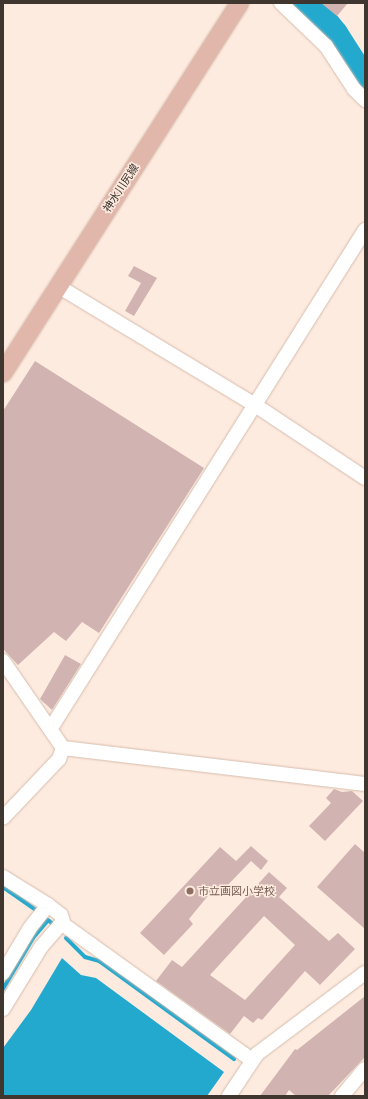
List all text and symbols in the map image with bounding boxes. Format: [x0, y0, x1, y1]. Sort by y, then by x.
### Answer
street label: 神水川尻線 [100, 161, 142, 215]
place label: 市立画図小学校 [198, 884, 275, 898]
marker: 市立画図小学校 [185, 886, 195, 896]

